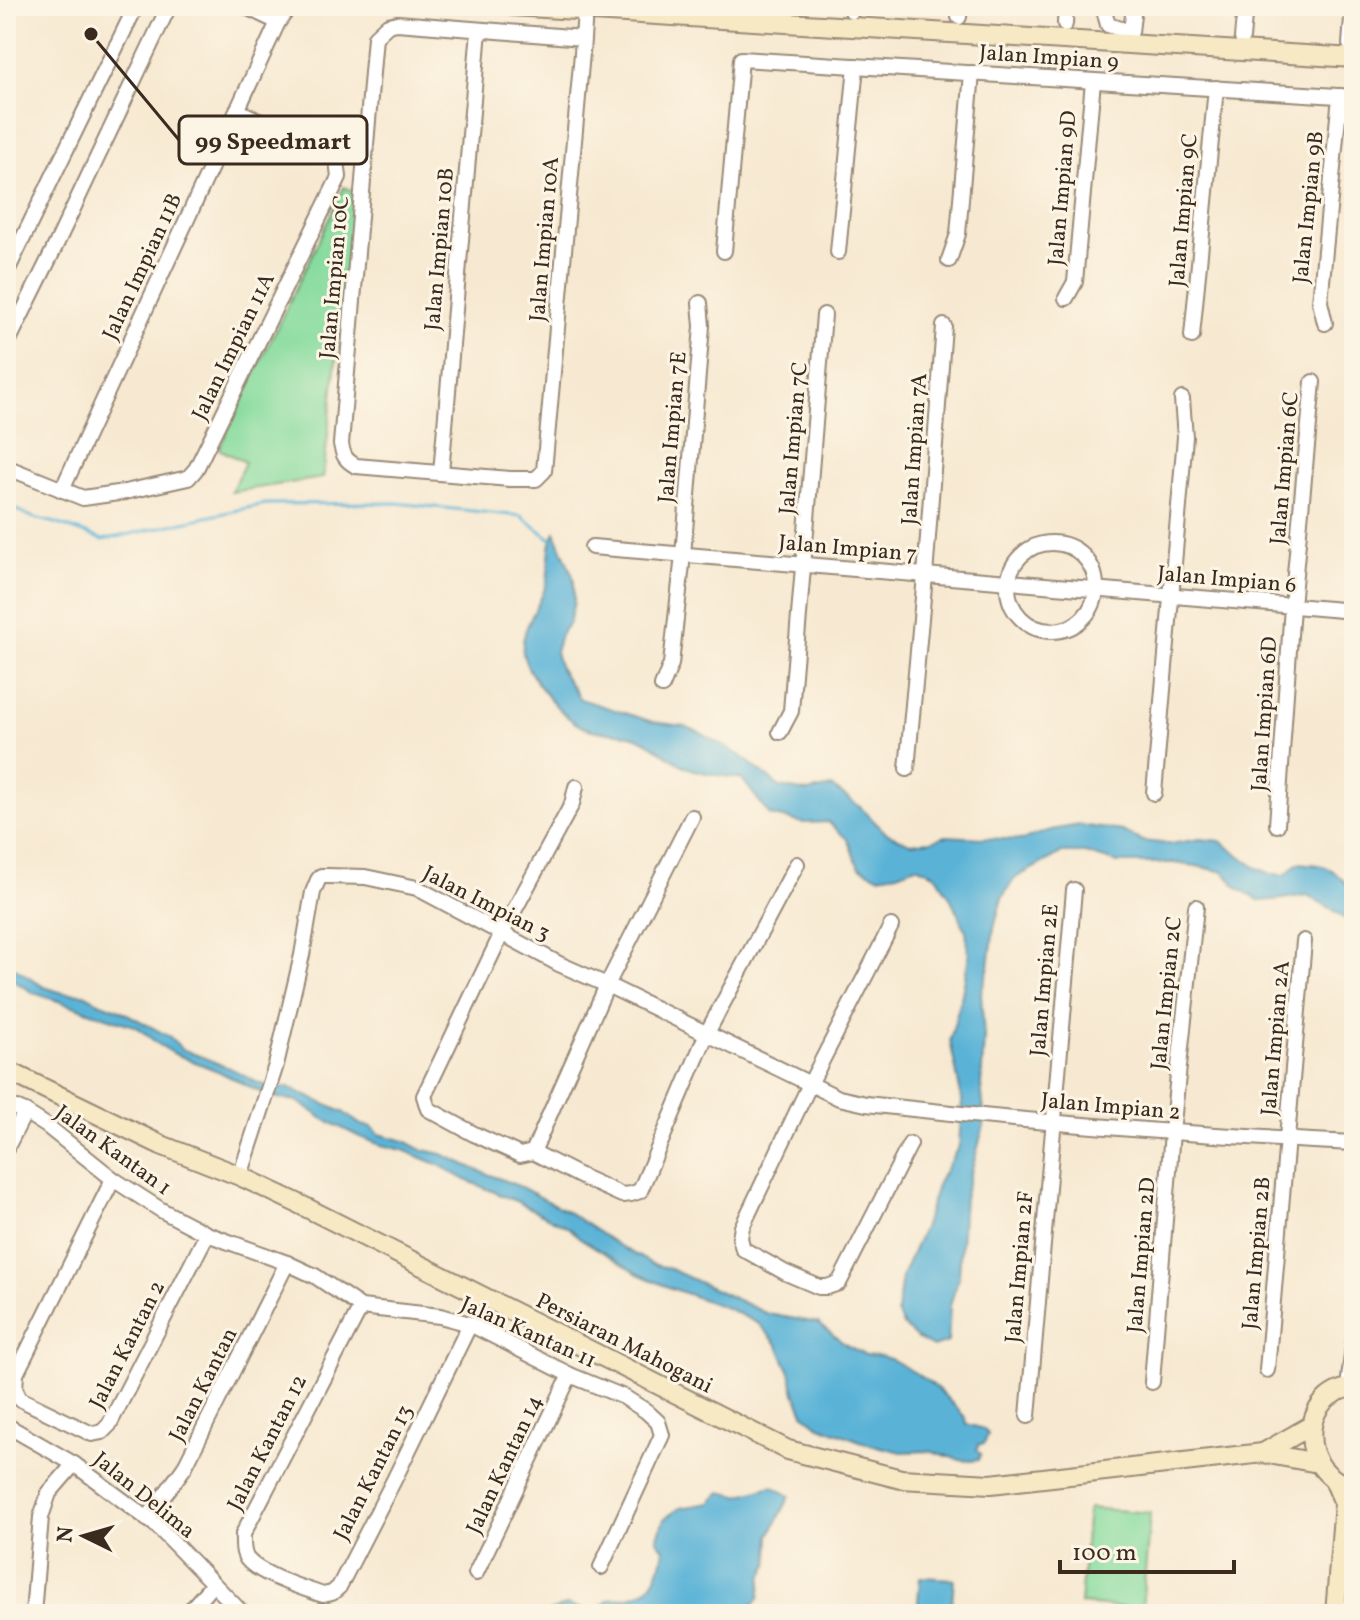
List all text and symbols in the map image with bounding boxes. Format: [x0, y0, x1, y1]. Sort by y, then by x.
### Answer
street label: Jalan Impian 9 [978, 38, 1120, 79]
street label: Jalan Impian 9D [1041, 109, 1086, 267]
callout: 99 Speedmart [179, 116, 367, 164]
text: 99 Speedmart [195, 126, 351, 160]
street label: Jalan Impian 9B [1286, 129, 1333, 285]
street label: Jalan Impian 9C [1162, 132, 1207, 288]
street label: Jalan Impian 10A [523, 155, 568, 323]
street label: Jalan Impian 10B [418, 166, 463, 332]
street label: Jalan Impian 11B [96, 188, 191, 346]
street label: Jalan Impian 10C [313, 194, 358, 360]
street label: Jalan Impian 11A [185, 268, 283, 426]
street label: Jalan Impian 7E [651, 350, 696, 504]
street label: Jalan Impian 7C [772, 361, 817, 516]
street label: Jalan Impian 7A [895, 372, 936, 526]
street label: Jalan Impian 6C [1263, 390, 1308, 546]
street label: Jalan Impian 7 [777, 528, 918, 571]
street label: Jalan Impian 6 [1156, 559, 1298, 602]
street label: Jalan Impian 6D [1245, 636, 1286, 793]
street label: Jalan Impian 3 [417, 859, 555, 950]
street label: Jalan Impian 2E [1023, 903, 1068, 1058]
street label: Jalan Impian 2C [1144, 915, 1191, 1072]
street label: Jalan Impian 2A [1254, 959, 1299, 1117]
street label: Jalan Impian 2 [1040, 1086, 1182, 1129]
street label: Jalan Kantan 1 [48, 1098, 177, 1204]
street label: Jalan Impian 2B [1235, 1175, 1280, 1331]
street label: Jalan Impian 2D [1120, 1176, 1165, 1334]
street label: Jalan Impian 2F [998, 1190, 1043, 1344]
street label: Jalan Kantan 2 [83, 1276, 174, 1415]
street label: Persiaran Mahogani [530, 1286, 718, 1402]
street label: Jalan Kantan 11 [455, 1290, 601, 1377]
street label: Jalan Kantan [162, 1323, 246, 1447]
street label: Jalan Kantan 12 [221, 1370, 316, 1516]
street label: Jalan Kantan 14 [459, 1390, 551, 1540]
street label: Jalan Kantan 13 [327, 1400, 422, 1546]
street label: Jalan Delima [86, 1445, 201, 1547]
north arrow [44, 1496, 124, 1576]
scale bar [1060, 1524, 1234, 1574]
text: N [50, 1525, 83, 1544]
text: 100 m [1072, 1537, 1137, 1571]

